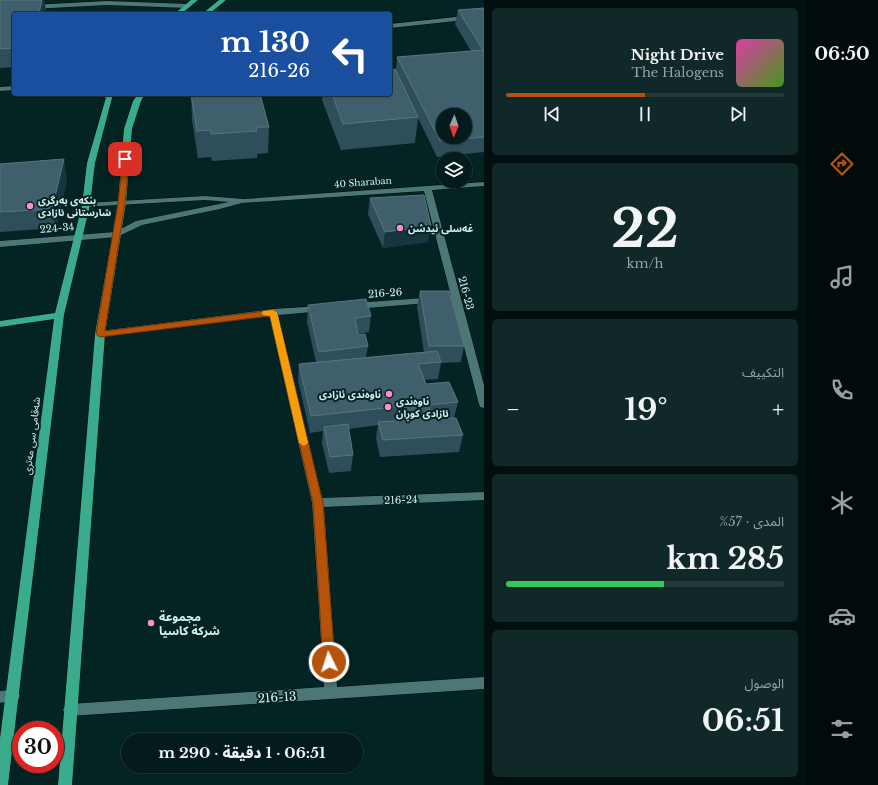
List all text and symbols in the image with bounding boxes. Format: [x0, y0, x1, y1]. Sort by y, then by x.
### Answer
text: 130 m [220, 25, 310, 60]
icon: left [324, 28, 376, 80]
text: 06:50 [814, 43, 870, 65]
text: Night Drive [631, 45, 724, 64]
text: 216-26 [248, 60, 310, 82]
text: The Halogens [631, 64, 724, 81]
icon: previous [541, 103, 563, 125]
icon: pause [634, 103, 656, 125]
icon: next [727, 103, 749, 125]
north arrow [436, 108, 472, 144]
map controls [436, 108, 472, 188]
pin [108, 142, 142, 176]
icon: arrive [114, 148, 136, 170]
icon: directions [828, 150, 856, 178]
button: layers [436, 152, 472, 188]
street label: 40 Sharaban [334, 175, 392, 189]
place label: بنکەی بەرگری شارستانی ئازادی [38, 194, 111, 219]
text: 22 [611, 197, 679, 261]
marker: بنکەی بەرگری شارستانی ئازادی [25, 201, 35, 211]
street label: 224-34 [39, 220, 75, 236]
place label: غەسلی ئیدشن [408, 222, 474, 235]
marker: غەسلی ئیدشن [395, 223, 405, 233]
text: km/h [627, 255, 663, 272]
icon: music [828, 263, 856, 291]
street label: 216-23 [455, 275, 477, 311]
street label: 216-26 [367, 285, 403, 301]
text: التكييف [742, 364, 784, 381]
icon: phone [828, 376, 856, 404]
place label: ناوەندی ئازادی [319, 388, 381, 401]
marker: ناوەندی ئازادی [384, 389, 394, 399]
text: 19° [624, 391, 668, 428]
place label: ناوەندی ئازادی کوڕان [396, 395, 449, 422]
street label: شەقامی سی مەتری [21, 396, 43, 476]
text: − [506, 396, 520, 423]
text: + [772, 396, 784, 423]
marker: ناوەندی ئازادی کوڕان [383, 402, 393, 412]
icon: climate [828, 489, 856, 517]
street label: 216-24 [384, 493, 418, 507]
text: المدى · 57% [719, 513, 784, 530]
text: 285 km [666, 540, 784, 577]
icon: car [828, 602, 856, 630]
place label: مجموعة شرکة کاسیا [159, 609, 220, 638]
marker: مجموعة شرکة کاسیا [146, 618, 156, 628]
position arrow [308, 641, 350, 683]
text: الوصول [744, 675, 784, 692]
street label: 216-13 [257, 688, 297, 706]
text: 06:51 [702, 702, 784, 739]
icon: filters [828, 715, 856, 743]
speed limit sign: 30 [12, 721, 64, 773]
text: 06:51 · 1 دقيقة · 290 m [158, 743, 326, 762]

